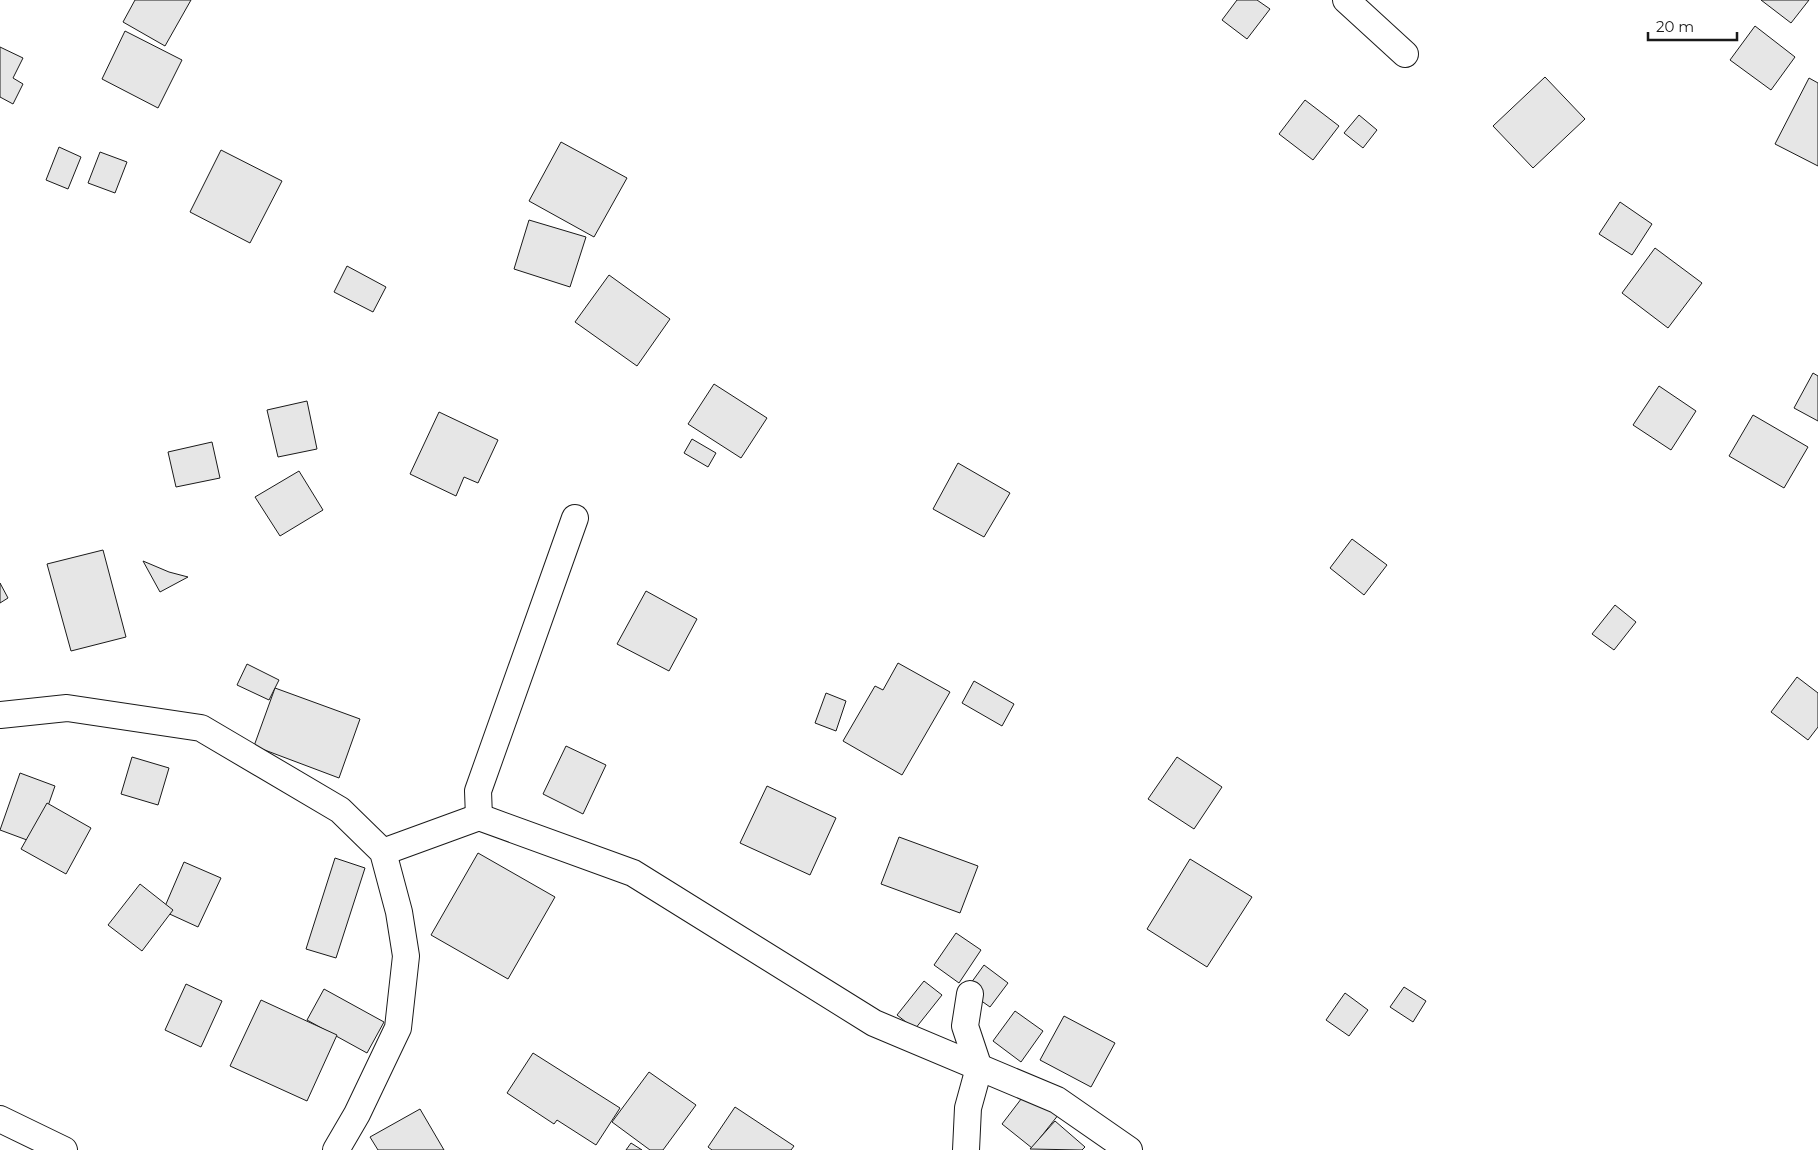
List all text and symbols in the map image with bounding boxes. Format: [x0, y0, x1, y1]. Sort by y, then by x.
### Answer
scale bar [1648, 10, 1737, 42]
text: 20 m [1656, 17, 1694, 36]

